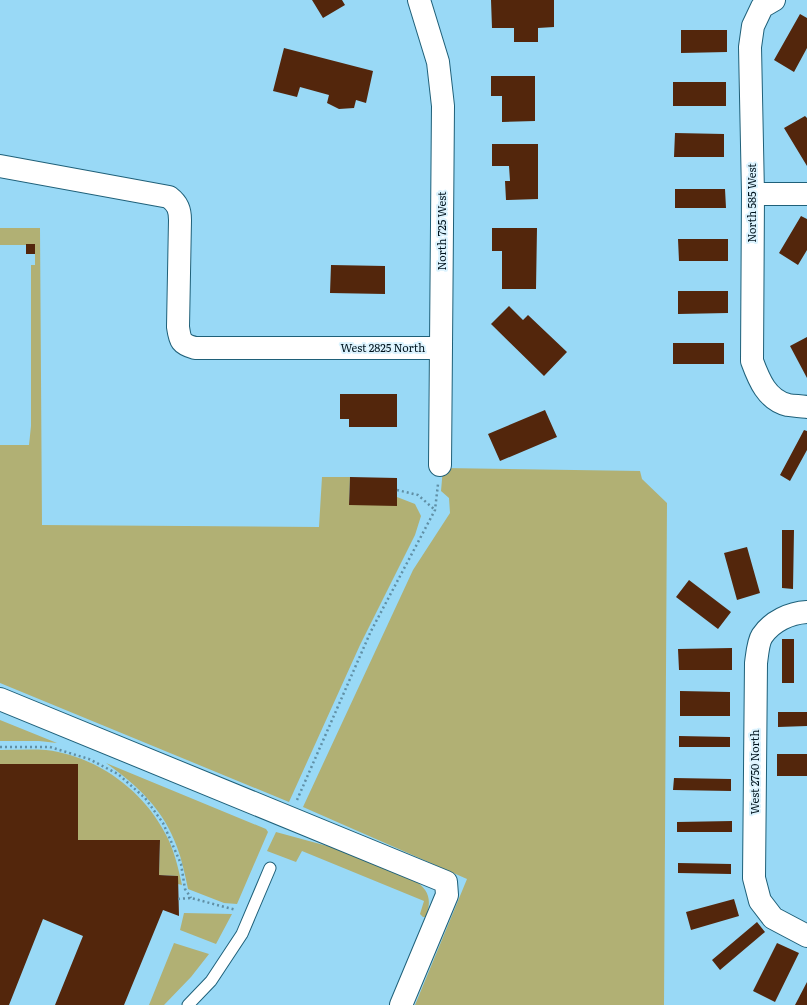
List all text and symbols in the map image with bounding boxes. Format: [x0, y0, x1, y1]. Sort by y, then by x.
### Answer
street label: North 585 West [743, 163, 759, 243]
street label: North 725 West [433, 191, 449, 270]
street label: West 2825 North [341, 339, 425, 355]
street label: West 2750 North [746, 730, 762, 814]

